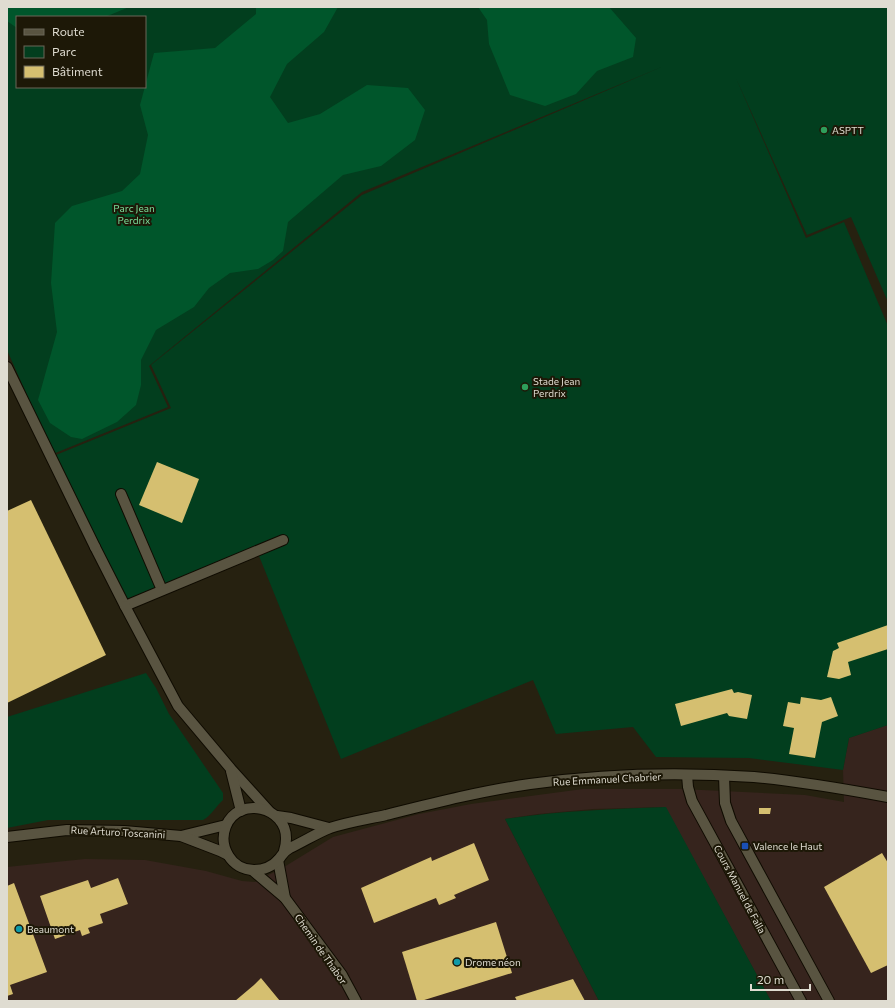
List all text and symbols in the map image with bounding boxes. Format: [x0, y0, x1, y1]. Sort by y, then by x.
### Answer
legend [16, 16, 146, 88]
text: Route [52, 24, 85, 38]
text: Parc [52, 44, 76, 58]
text: Bâtiment [52, 64, 103, 78]
place label: ASPTT [832, 124, 864, 136]
marker: ASPTT [819, 125, 829, 135]
park label: Parc Jean Perdrix [113, 202, 155, 226]
place label: Stade Jean Perdrix [533, 375, 580, 399]
marker: Stade Jean Perdrix [520, 382, 530, 392]
street label: Rue Emmanuel Chabrier [552, 770, 662, 788]
street label: Rue Arturo Toscanini [70, 824, 166, 840]
place label: Valence le Haut [753, 840, 822, 852]
marker: Valence le Haut [740, 841, 750, 851]
street label: Cours Manuel de Falla [712, 843, 768, 935]
street label: Chemin de Thabor [292, 912, 350, 986]
place label: Beaumont [27, 923, 74, 935]
marker: Beaumont [14, 924, 24, 934]
place label: Drome néon [465, 956, 521, 968]
marker: Drome néon [452, 957, 462, 967]
scale bar [751, 966, 810, 992]
text: 20 m [757, 972, 784, 986]

